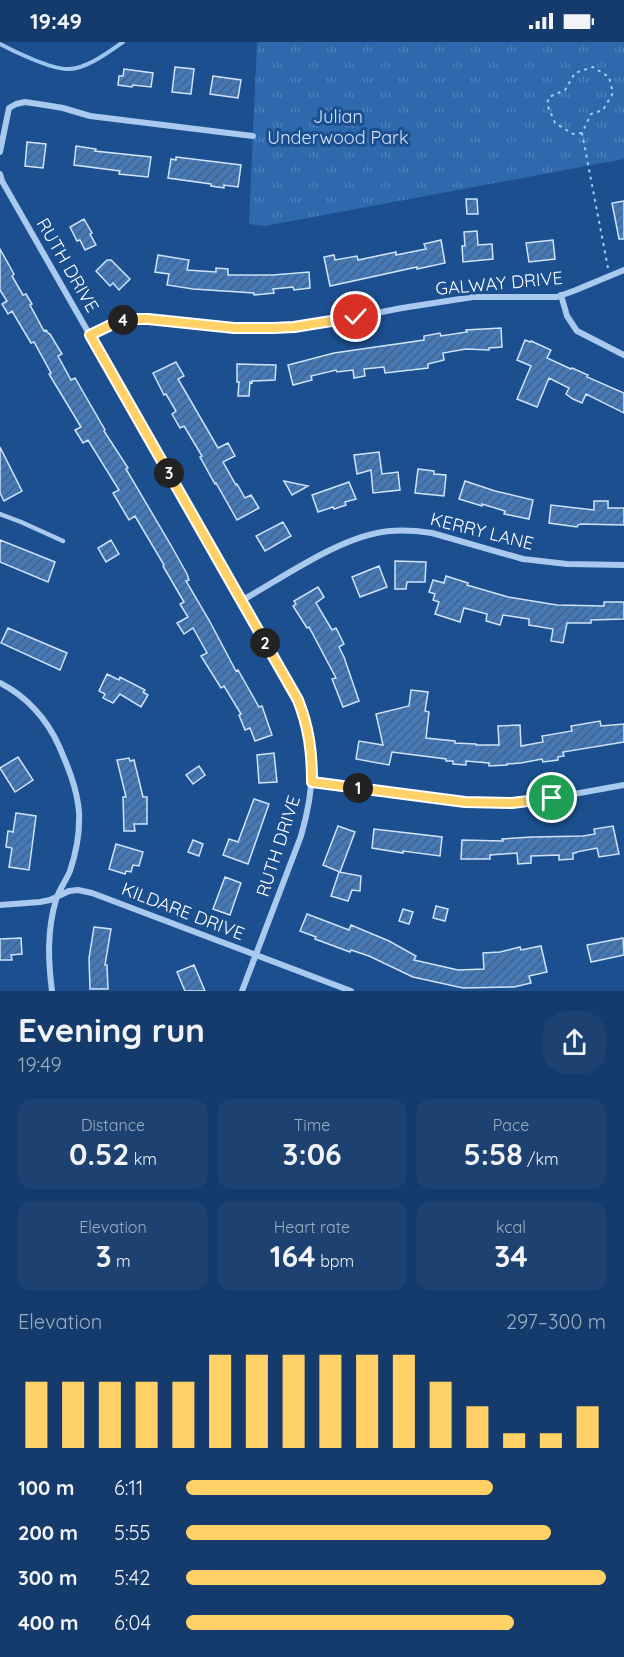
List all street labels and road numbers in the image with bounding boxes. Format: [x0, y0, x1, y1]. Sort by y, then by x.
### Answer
street label: RUTH DRIVE [32, 214, 104, 316]
street label: GALWAY DRIVE [434, 266, 564, 300]
street label: KERRY LANE [428, 507, 536, 555]
street label: RUTH DRIVE [251, 792, 305, 900]
street label: KILDARE DRIVE [118, 877, 248, 945]

